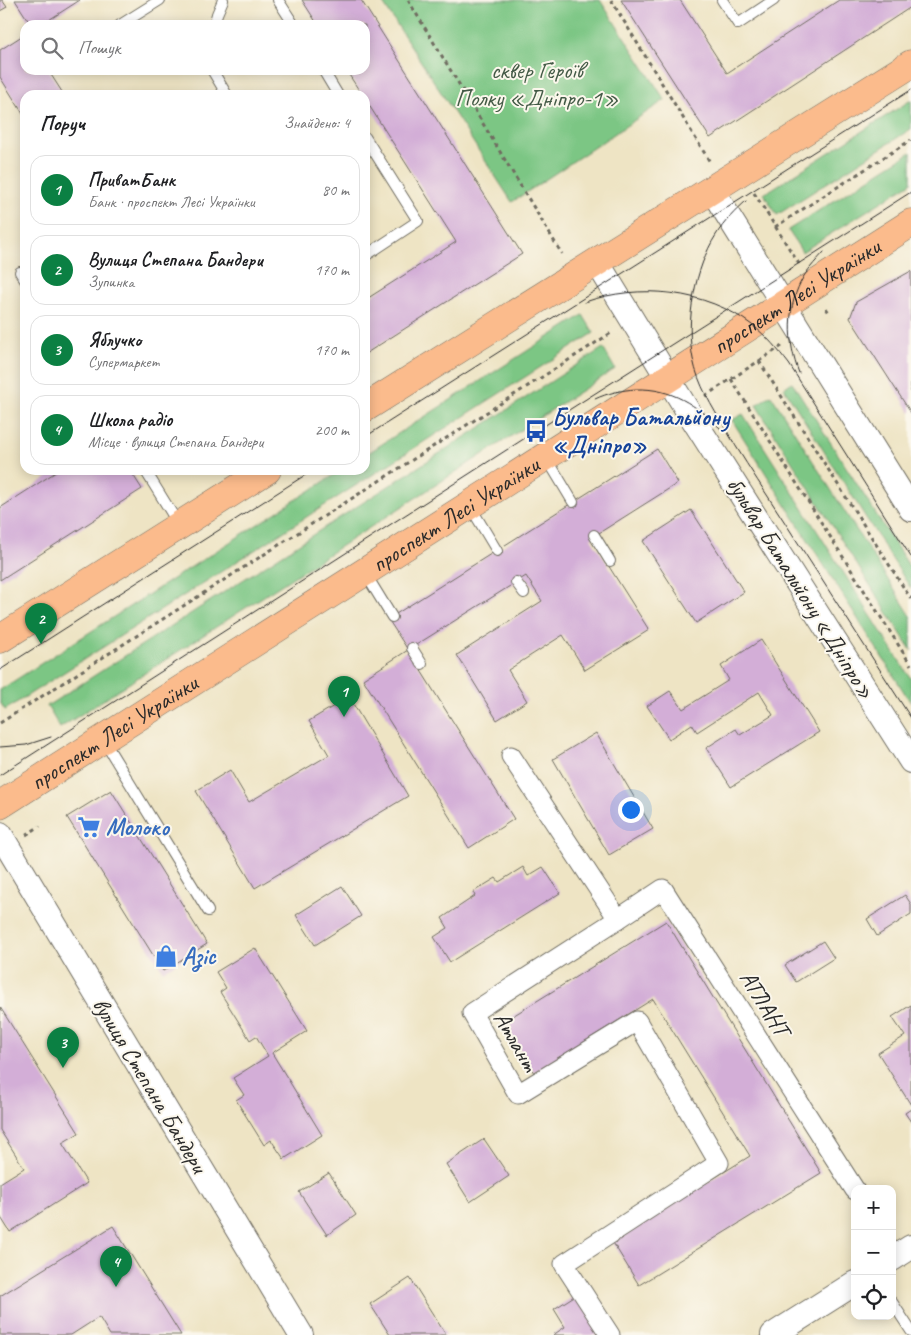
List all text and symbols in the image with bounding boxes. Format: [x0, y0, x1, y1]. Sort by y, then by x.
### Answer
search box [20, 20, 370, 75]
icon: search [38, 34, 66, 62]
text: Пошук [78, 36, 120, 60]
park label: сквер Героїв Полку «Дніпро-1» [455, 55, 619, 113]
text: Поруч [40, 110, 85, 136]
text: Знайдено: 4 [284, 113, 350, 133]
text: ПриватБанк [88, 168, 175, 192]
text: 1 [53, 180, 61, 200]
text: 80 m [322, 180, 349, 200]
text: Банк · проспект Лесі Українки [88, 192, 255, 212]
street label: проспект Лесі Українки [707, 231, 887, 361]
text: Вулиця Степана Бандери [88, 248, 263, 272]
text: 2 [53, 260, 61, 280]
text: 170 m [315, 260, 349, 280]
text: Зупинка [88, 272, 134, 292]
text: Яблучко [88, 328, 141, 352]
text: 3 [53, 340, 61, 360]
text: 170 m [315, 340, 349, 360]
text: Супермаркет [88, 352, 159, 372]
place label: Бульвар Батальйону «Дніпро» [552, 402, 731, 460]
text: Школа радіо [88, 408, 172, 432]
bus stop icon: Бульвар Батальйону «Дніпро» [523, 418, 549, 444]
text: 4 [53, 420, 61, 440]
text: 200 m [315, 420, 349, 440]
text: Місце · вулиця Степана Бандери [88, 432, 263, 452]
street label: проспект Лесі Українки [366, 449, 546, 579]
street label: бульвар Батальйону «Дніпро» [720, 471, 882, 705]
pin: 2 [25, 603, 57, 644]
street label: проспект Лесі Українки [24, 667, 205, 797]
pin: 1 [328, 676, 360, 717]
your location [618, 797, 644, 823]
place label: Молоко [106, 812, 171, 842]
supermarket icon: Молоко [76, 814, 102, 840]
place label: Азіс [182, 941, 217, 972]
shop icon: Азіс [153, 943, 179, 969]
street label: АТЛАНТ [733, 965, 799, 1046]
street label: вулиця Степана Бандери [86, 992, 215, 1180]
street label: Атлант [487, 1006, 546, 1078]
pin: 3 [47, 1027, 79, 1068]
map controls [851, 1185, 896, 1320]
button: + [851, 1185, 896, 1230]
button: − [851, 1230, 896, 1275]
pin: 4 [100, 1246, 132, 1287]
button: locate [851, 1275, 896, 1320]

